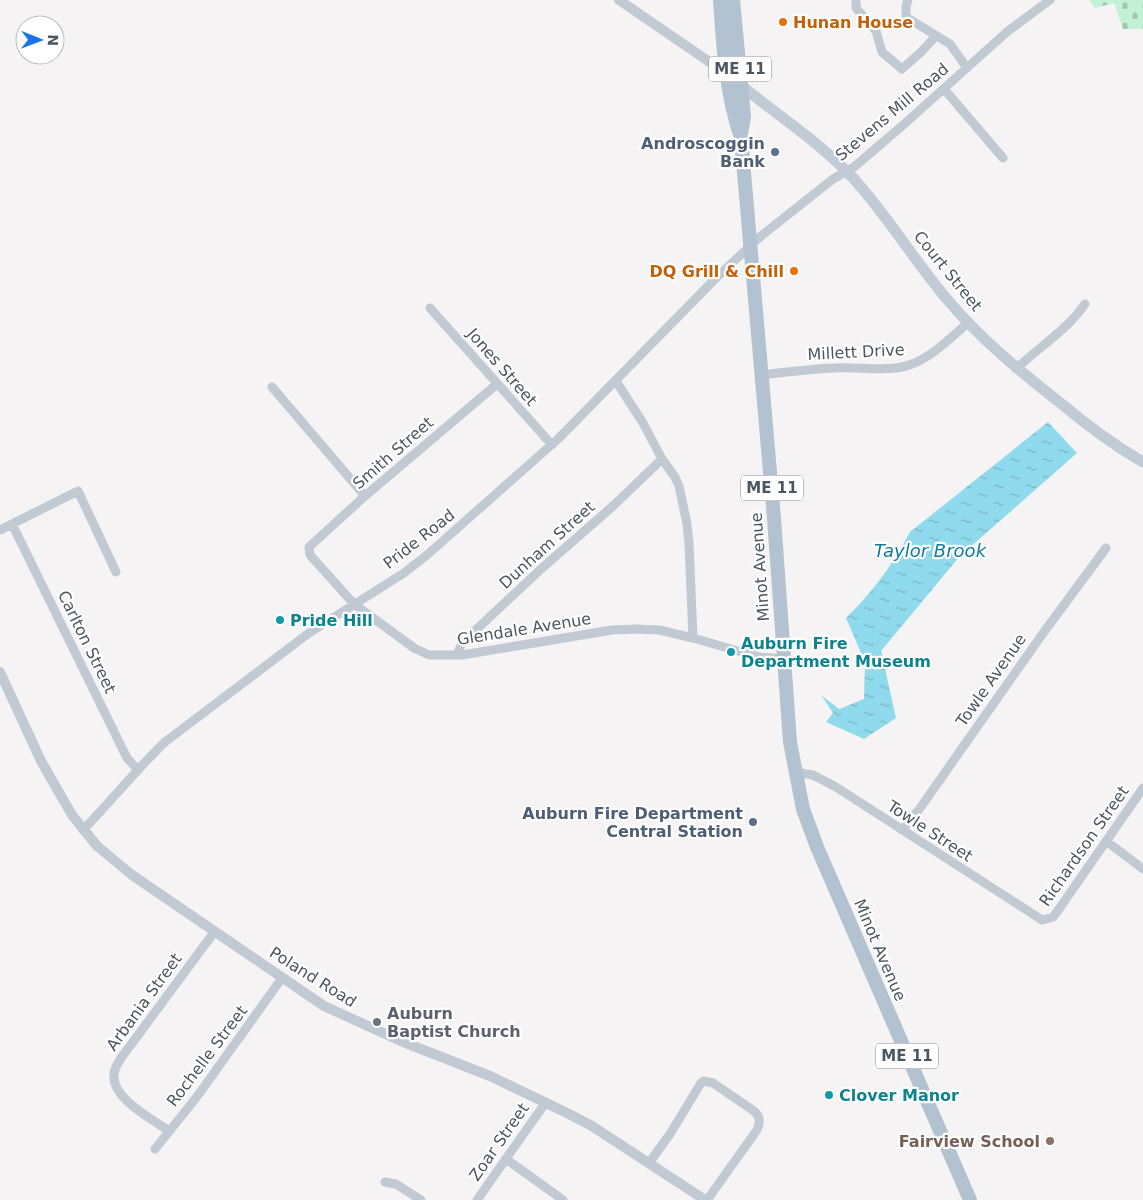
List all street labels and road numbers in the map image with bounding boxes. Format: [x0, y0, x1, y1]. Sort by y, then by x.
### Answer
road number: ME 11 [709, 56, 771, 82]
street label: Stevens Mill Road [832, 59, 952, 165]
street label: Court Street [910, 227, 986, 315]
street label: Jones Street [463, 324, 541, 410]
street label: Millett Drive [807, 340, 905, 364]
street label: Smith Street [349, 413, 437, 493]
road number: ME 11 [741, 476, 803, 500]
street label: Dunham Street [495, 497, 599, 593]
street label: Pride Road [379, 505, 459, 573]
street label: Minot Avenue [747, 512, 773, 622]
street label: Carlton Street [54, 588, 120, 696]
street label: Glendale Avenue [456, 609, 592, 649]
street label: Towle Avenue [951, 630, 1030, 731]
street label: Richardson Street [1035, 782, 1133, 910]
street label: Towle Street [883, 796, 976, 866]
street label: Minot Avenue [850, 896, 910, 1004]
street label: Poland Road [266, 943, 360, 1011]
street label: Arbania Street [102, 950, 186, 1054]
street label: Rochelle Street [163, 1002, 251, 1110]
road number: ME 11 [876, 1044, 938, 1068]
street label: Zoar Street [465, 1099, 533, 1185]

